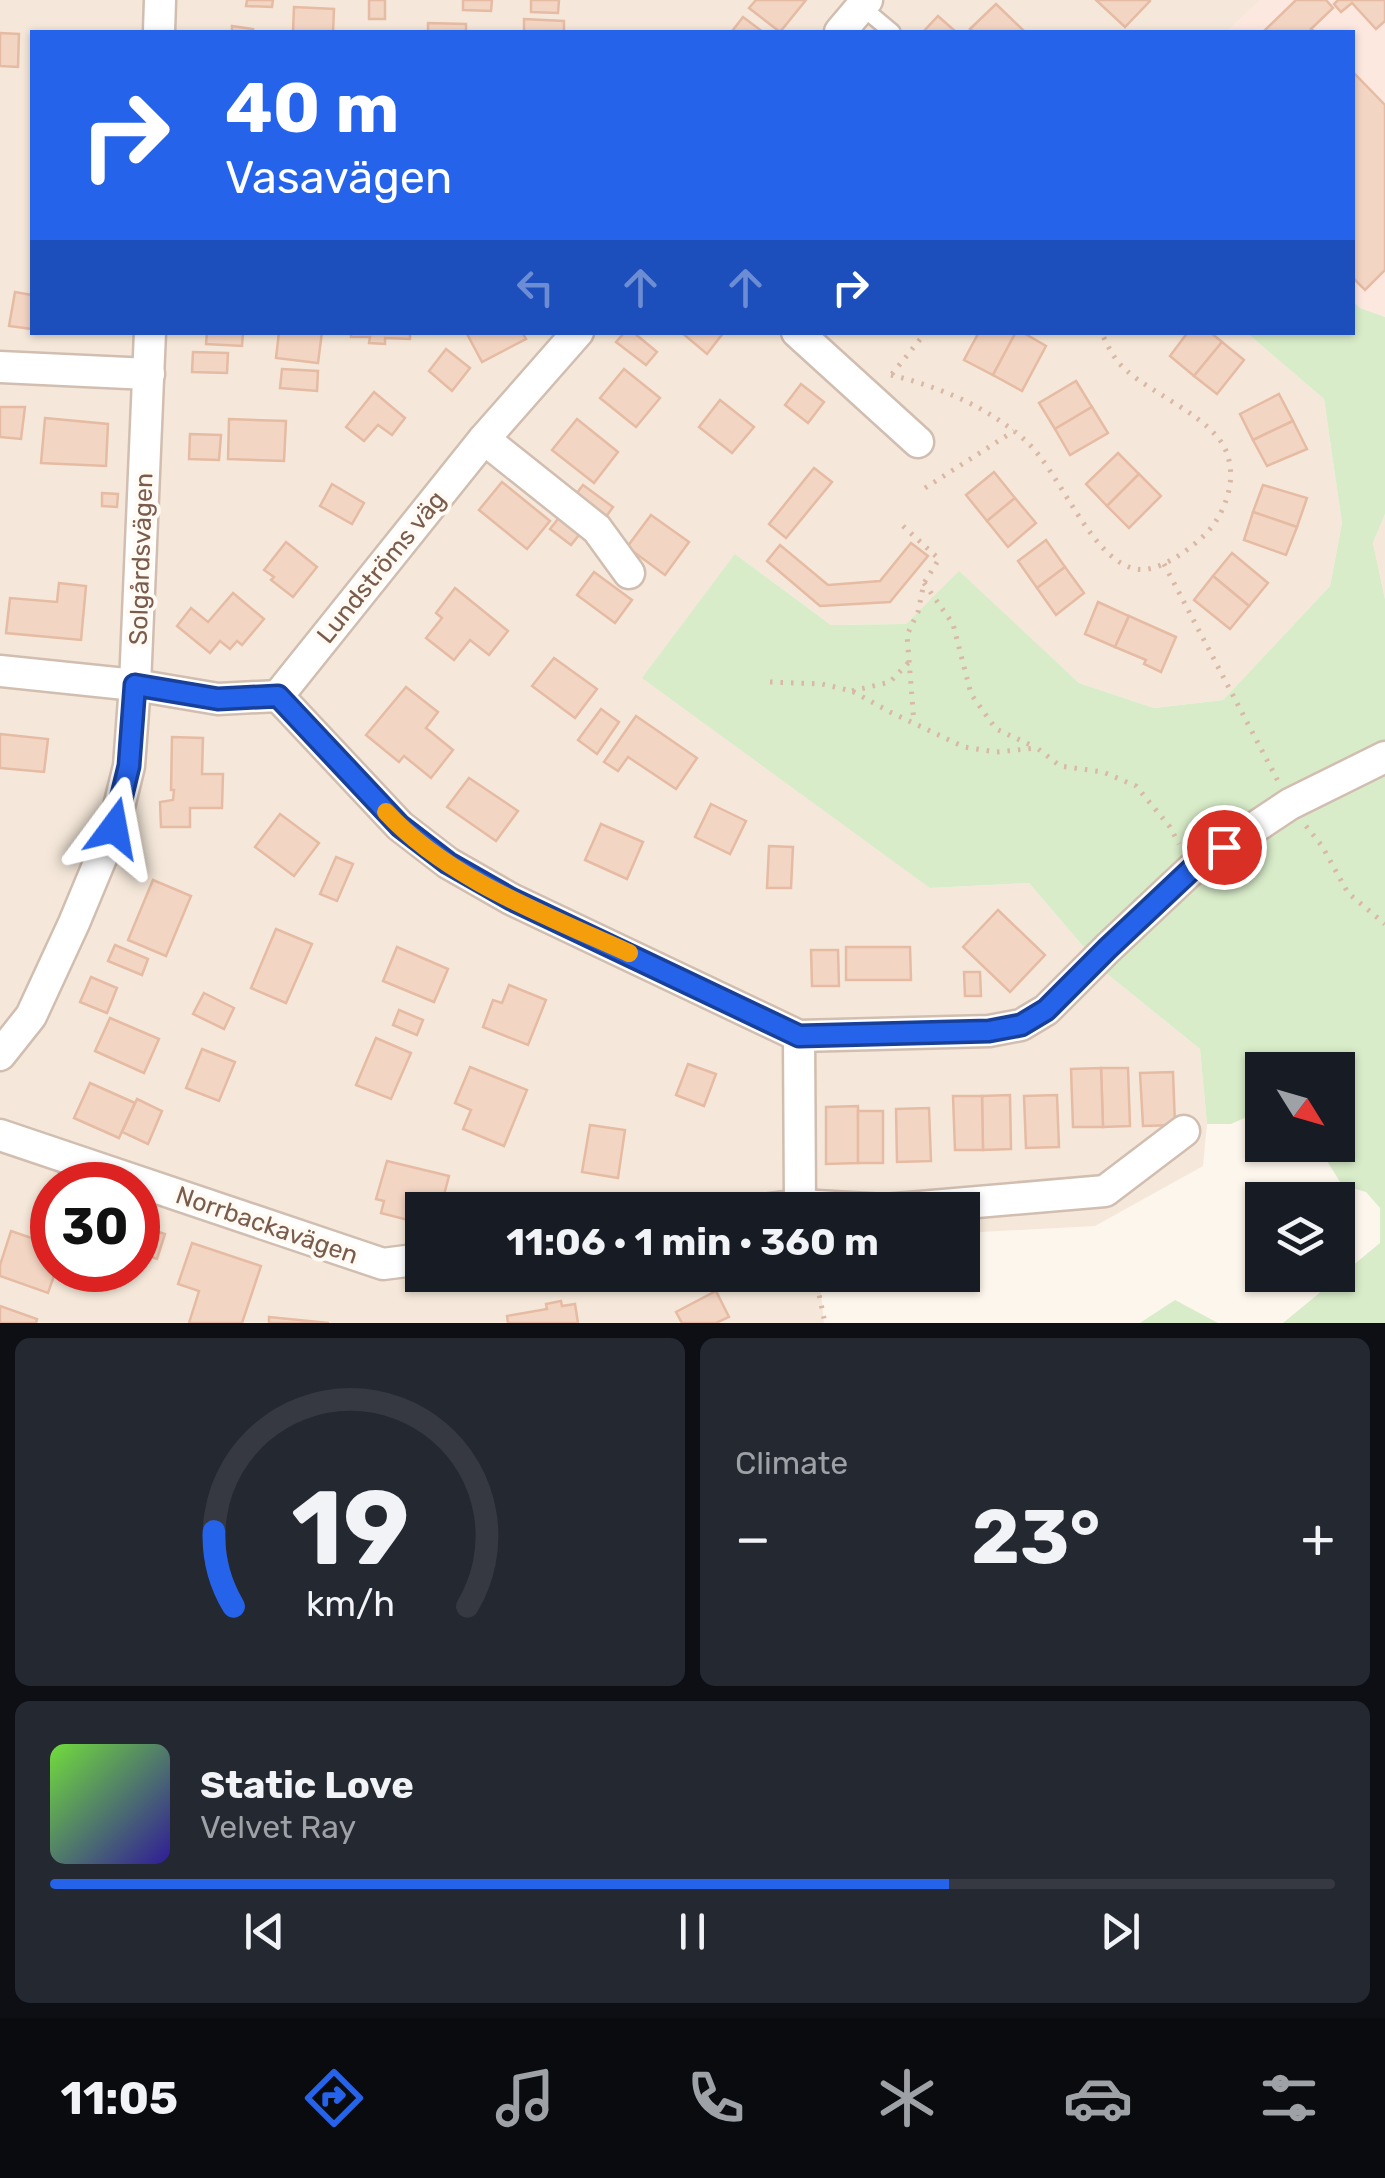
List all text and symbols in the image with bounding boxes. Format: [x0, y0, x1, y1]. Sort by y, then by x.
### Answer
text: 40 m [225, 67, 399, 150]
icon: right [60, 70, 190, 200]
text: Vasavägen [225, 151, 452, 204]
icon: left [508, 260, 563, 315]
icon: ahead [613, 260, 668, 315]
icon: ahead [718, 260, 773, 315]
icon: right [823, 260, 878, 315]
street label: Solgårdsvägen [124, 472, 158, 646]
street label: Lundströms väg [311, 485, 451, 649]
position arrow [62, 776, 166, 880]
pin [1182, 805, 1267, 890]
icon: arrive [1197, 820, 1252, 875]
north arrow [1245, 1052, 1355, 1162]
map controls [1245, 1052, 1355, 1292]
speed limit sign: 30 [30, 1162, 160, 1292]
street label: Norrbackavägen [172, 1180, 362, 1270]
button: layers [1245, 1182, 1355, 1292]
text: 11:06 · 1 min · 360 m [506, 1219, 879, 1265]
text: Climate [735, 1444, 848, 1482]
text: 19 [291, 1467, 409, 1590]
text: 23° [971, 1493, 1100, 1582]
text: − [735, 1506, 771, 1571]
text: + [1301, 1506, 1335, 1571]
text: km/h [305, 1583, 395, 1625]
text: Static Love [200, 1762, 414, 1808]
text: Velvet Ray [200, 1808, 356, 1846]
icon: previous [237, 1904, 292, 1959]
icon: pause [665, 1904, 720, 1959]
icon: next [1093, 1904, 1148, 1959]
icon: directions [299, 2063, 369, 2133]
icon: music [490, 2063, 560, 2133]
icon: phone [681, 2063, 751, 2133]
icon: climate [872, 2063, 942, 2133]
icon: car [1063, 2063, 1133, 2133]
icon: filters [1254, 2063, 1324, 2133]
text: 11:05 [61, 2072, 178, 2125]

